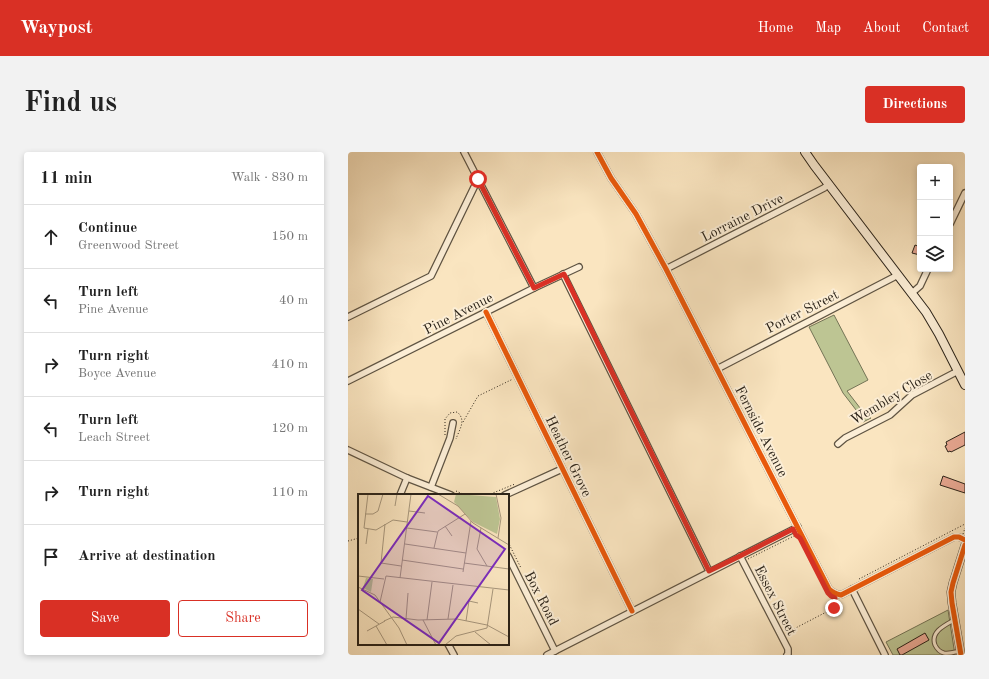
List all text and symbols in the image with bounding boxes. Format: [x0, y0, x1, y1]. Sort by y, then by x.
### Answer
text: Waypost [20, 19, 93, 38]
text: Home [758, 21, 793, 35]
text: Map [815, 21, 841, 35]
text: About [863, 21, 900, 35]
text: Contact [922, 21, 969, 35]
button: Directions [865, 86, 965, 123]
text: Find us [24, 90, 117, 118]
map controls [917, 164, 953, 272]
button: + [917, 164, 953, 200]
text: 11 min [40, 170, 93, 187]
route start [469, 170, 487, 188]
text: Walk · 830 m [231, 171, 308, 184]
street label: Lorraine Drive [699, 191, 786, 245]
button: − [917, 200, 953, 236]
text: Continue [78, 221, 137, 236]
icon: ahead [40, 226, 62, 248]
text: 150 m [271, 230, 308, 243]
button: layers [917, 236, 953, 272]
text: Greenwood Street [78, 239, 179, 252]
text: Turn left [78, 285, 138, 300]
street label: Porter Street [764, 288, 841, 336]
icon: left [40, 290, 62, 312]
street label: Pine Avenue [422, 290, 495, 337]
text: 40 m [279, 294, 308, 307]
text: Pine Avenue [78, 303, 148, 316]
text: Turn right [78, 349, 149, 364]
icon: right [40, 354, 62, 376]
text: 410 m [271, 358, 308, 371]
text: Boyce Avenue [78, 367, 156, 380]
street label: Wembley Close [848, 368, 935, 428]
street label: Fernside Avenue [732, 384, 790, 479]
text: Turn left [78, 413, 138, 428]
street label: Heather Grove [542, 414, 594, 499]
icon: left [40, 418, 62, 440]
text: 120 m [271, 422, 308, 435]
text: Leach Street [78, 431, 150, 444]
icon: right [40, 482, 62, 504]
text: Turn right [78, 485, 149, 500]
text: 110 m [271, 486, 308, 499]
inset map [358, 494, 509, 645]
icon: arrive [40, 546, 62, 568]
text: Arrive at destination [78, 549, 216, 564]
street label: Essex Street [751, 563, 799, 638]
street label: Box Road [522, 569, 561, 628]
route end [825, 599, 843, 617]
button: Save [40, 600, 170, 637]
button: Share [178, 600, 308, 637]

